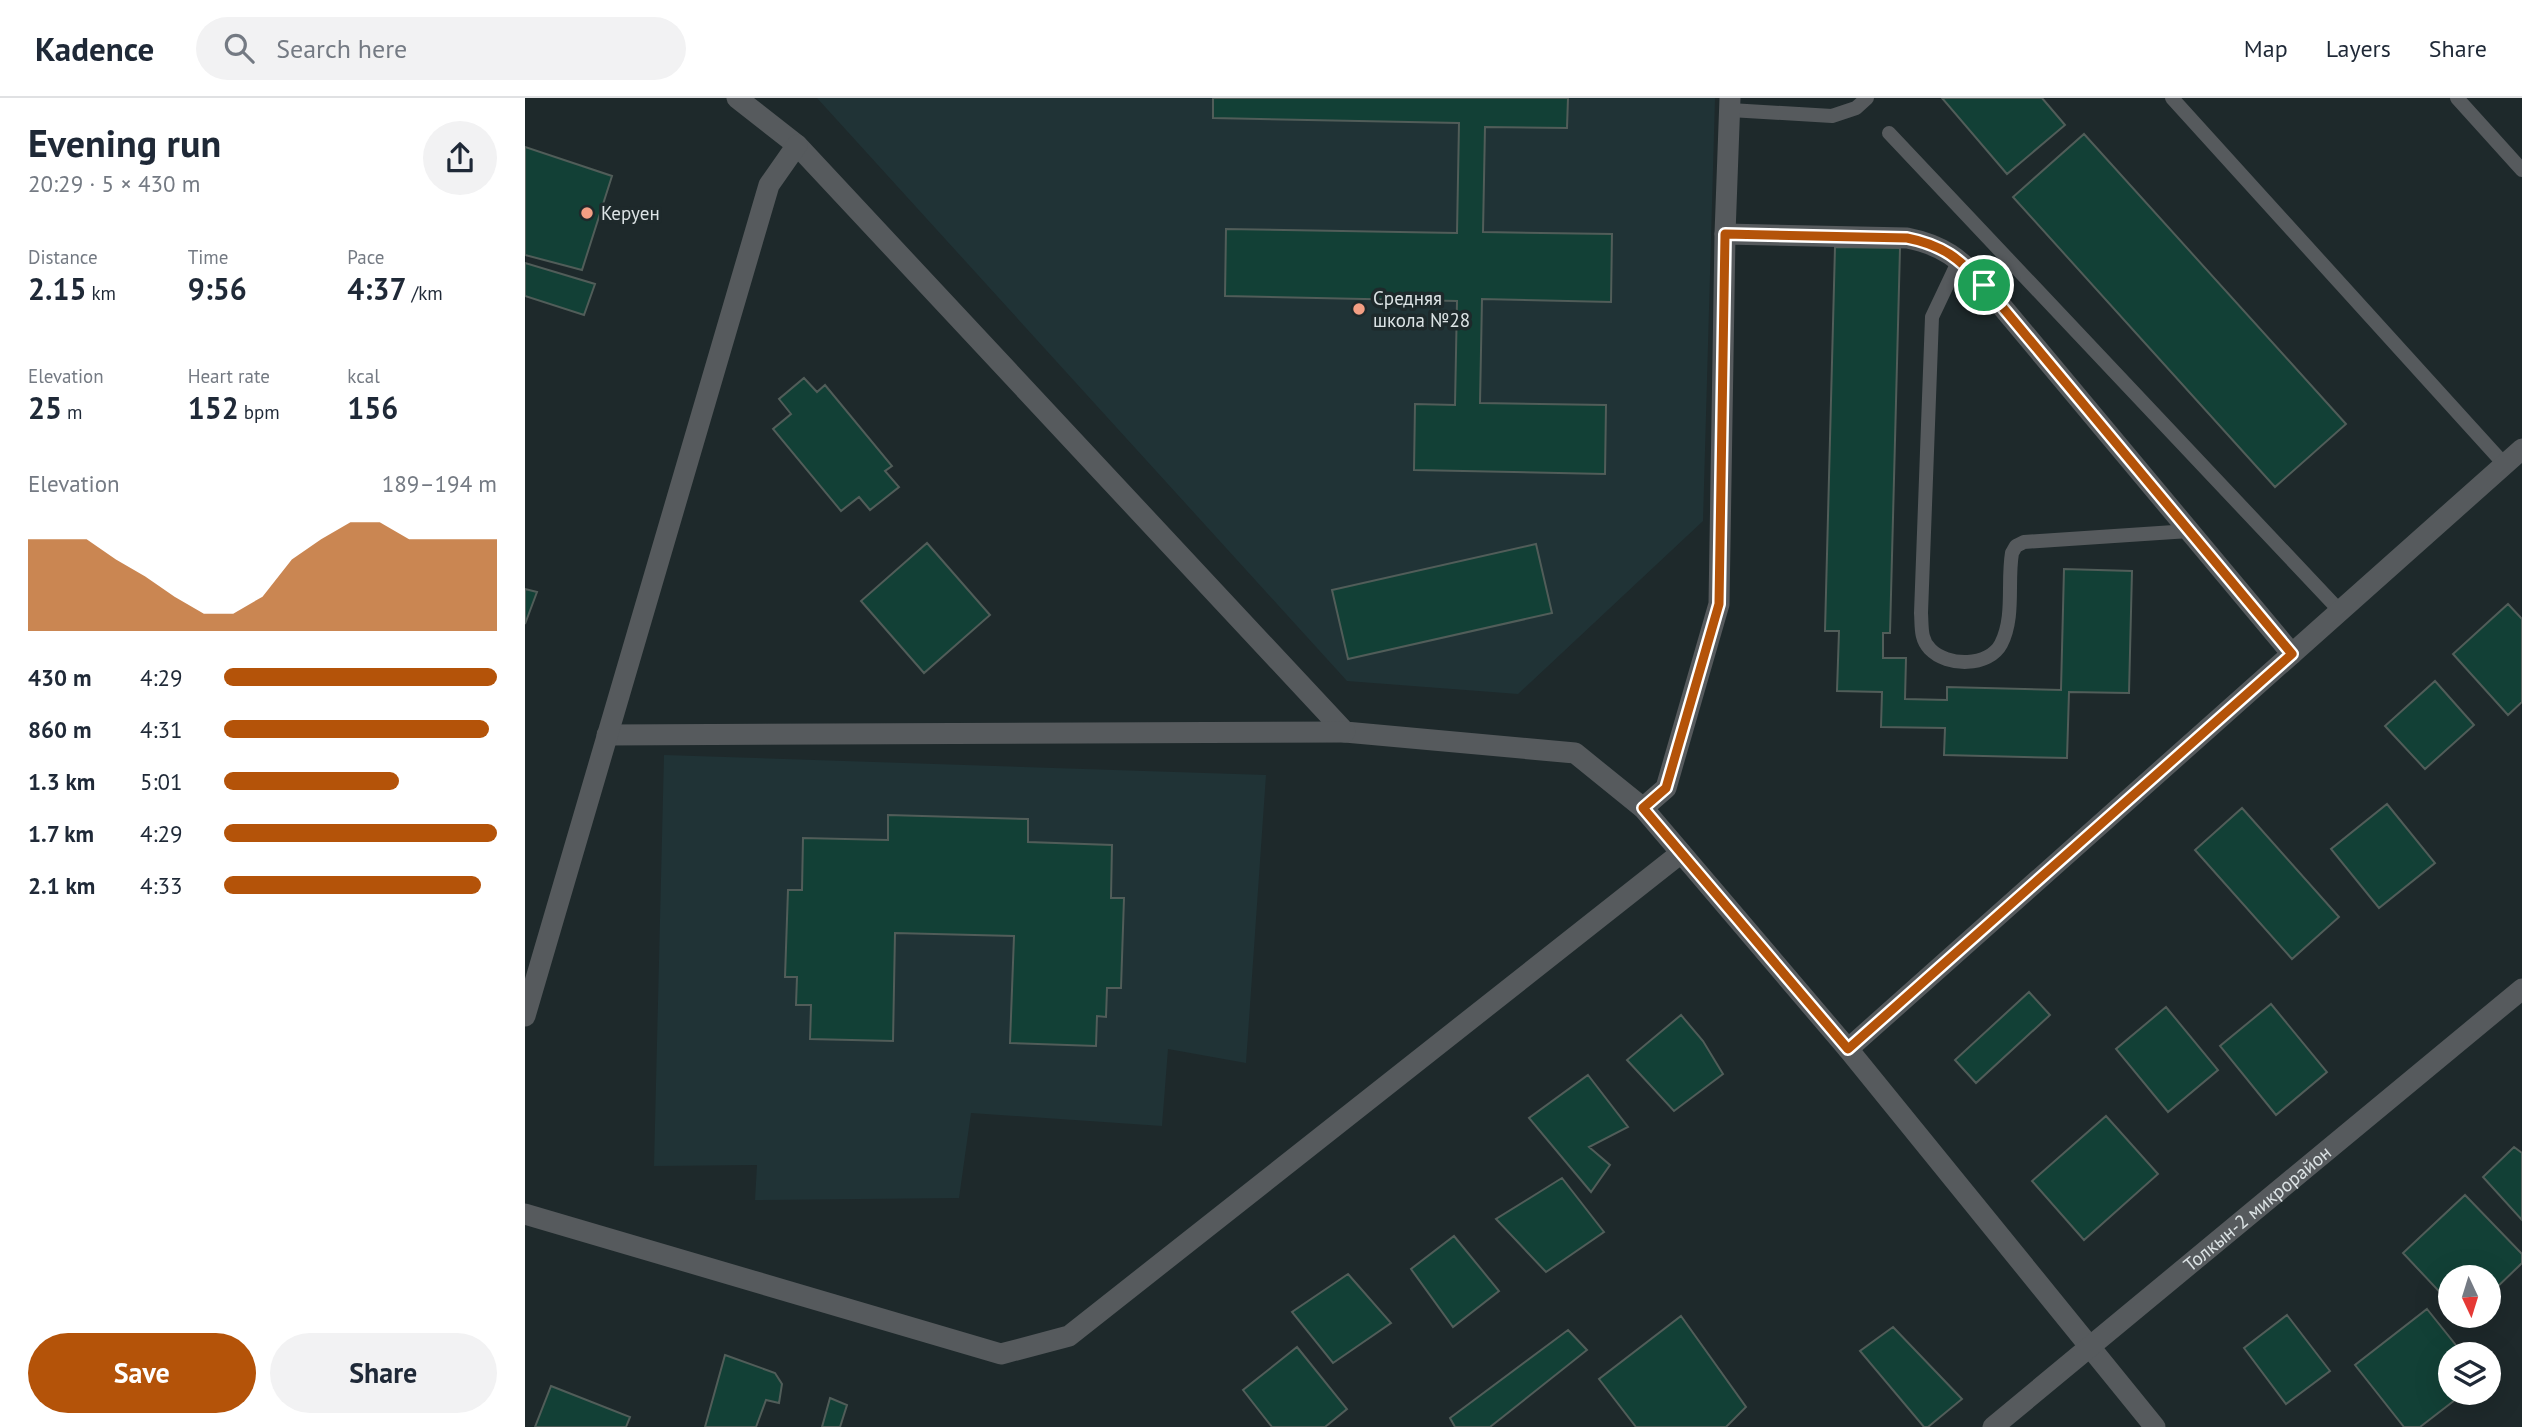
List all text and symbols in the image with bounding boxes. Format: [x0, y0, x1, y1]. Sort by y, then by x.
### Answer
search box [196, 17, 686, 80]
text: Kadence [35, 27, 154, 70]
icon: search [220, 29, 258, 67]
text: Search here [276, 32, 407, 65]
text: Map [2244, 33, 2288, 64]
text: Layers [2326, 33, 2391, 64]
text: Share [2429, 33, 2487, 64]
text: Evening run [28, 118, 221, 167]
button: share [423, 121, 497, 195]
text: 20:29 · 5 × 430 m [28, 169, 200, 198]
place label: Керуен [601, 201, 660, 225]
marker: Керуен [579, 205, 595, 221]
text: Distance [28, 245, 98, 269]
text: Time [188, 245, 228, 269]
text: Pace [347, 245, 385, 269]
pin [1954, 255, 2014, 315]
icon: arrive [1965, 266, 2003, 304]
text: 2.15 [28, 269, 86, 308]
text: 9:56 [188, 269, 247, 308]
text: 4:37 [347, 269, 406, 308]
text: km [86, 281, 116, 305]
text: /km [406, 281, 443, 305]
place label: Средняя школа №28 [1373, 286, 1470, 332]
marker: Средняя школа №28 [1351, 301, 1367, 317]
text: Elevation [28, 364, 104, 388]
text: Heart rate [188, 364, 270, 388]
text: kcal [347, 364, 380, 388]
text: 25 [28, 388, 62, 427]
text: 152 [188, 388, 239, 427]
text: 156 [347, 388, 398, 427]
text: m [62, 400, 83, 424]
text: bpm [239, 400, 280, 424]
text: Elevation [28, 469, 120, 498]
text: 189–194 m [382, 469, 497, 498]
text: 430 m [28, 663, 91, 692]
text: 4:29 [140, 663, 183, 692]
text: 860 m [28, 715, 91, 744]
text: 4:31 [140, 715, 183, 744]
text: 1.3 km [28, 767, 95, 796]
text: 5:01 [140, 767, 183, 796]
text: 1.7 km [28, 819, 94, 848]
text: 4:29 [140, 819, 183, 848]
text: 2.1 km [28, 871, 95, 900]
text: 4:33 [140, 871, 183, 900]
street label: Толкын-2 микрорайон [2178, 1140, 2336, 1276]
north arrow [2438, 1265, 2501, 1328]
map controls [2438, 1265, 2501, 1405]
button: Save [28, 1333, 256, 1413]
button: Share [270, 1333, 497, 1413]
button: layers [2438, 1342, 2501, 1405]

